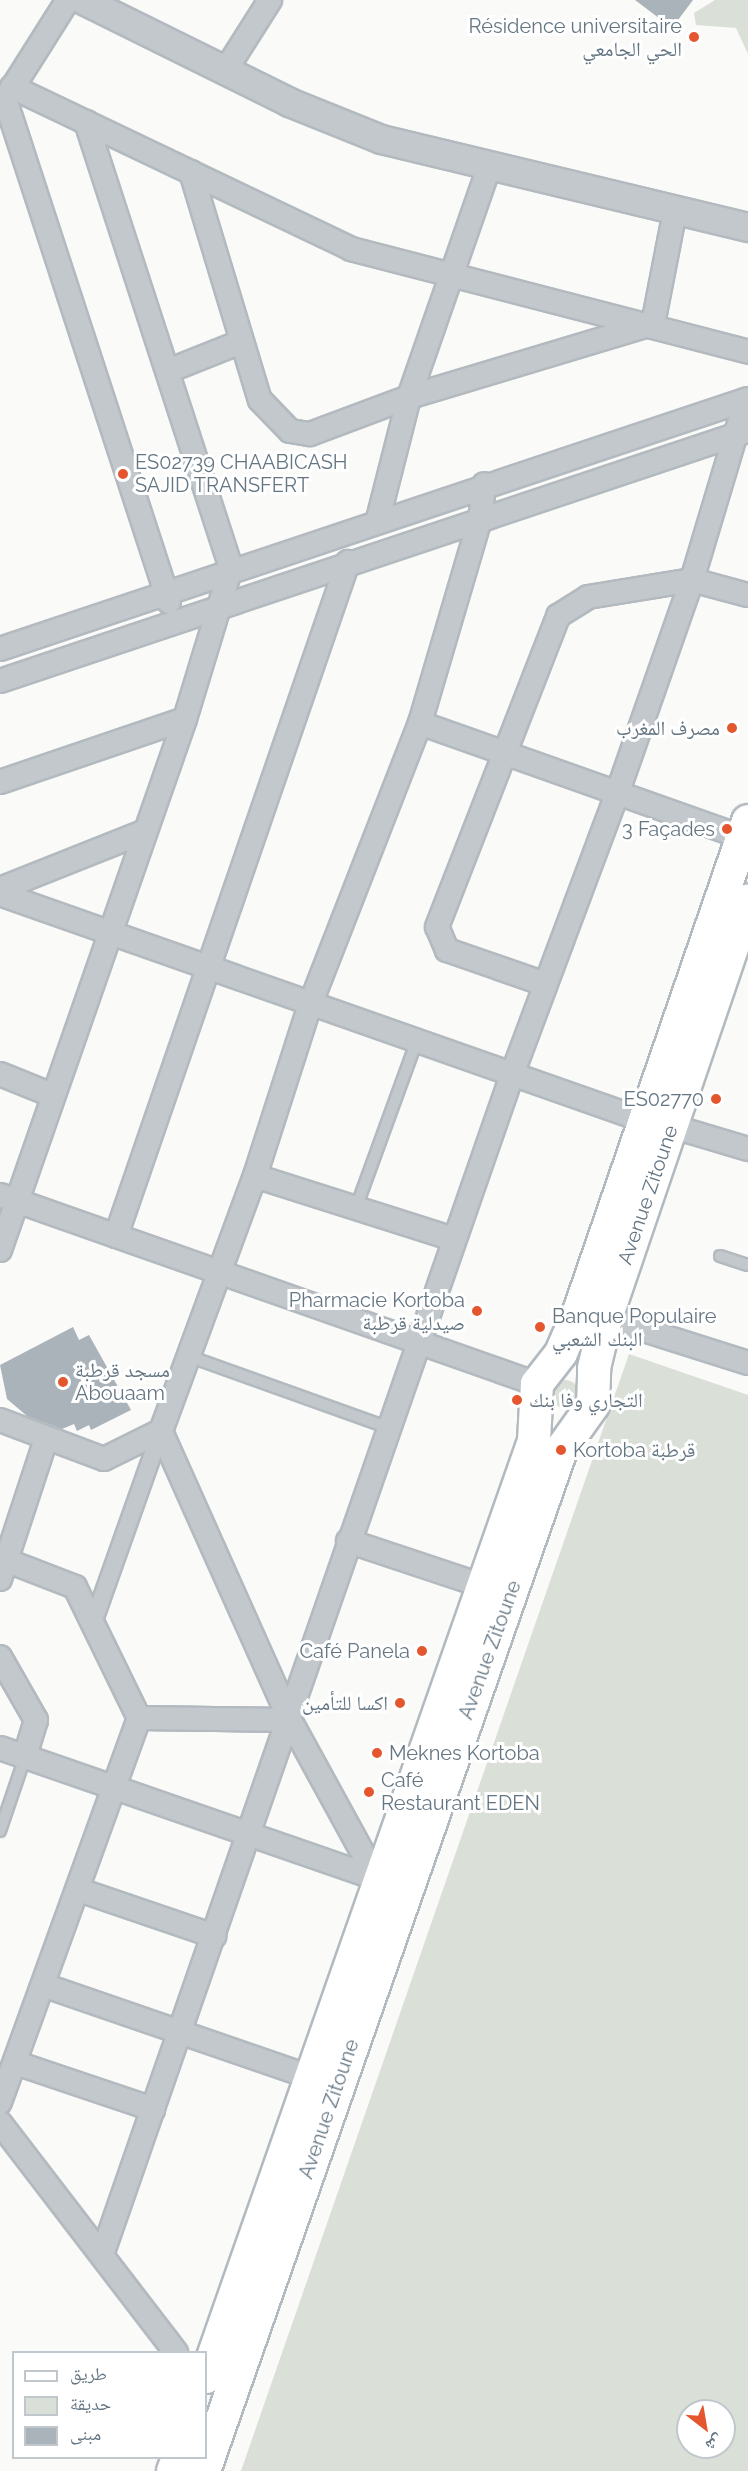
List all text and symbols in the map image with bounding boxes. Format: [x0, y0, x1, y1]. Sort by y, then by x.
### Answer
place label: Résidence universitaire الحي الجامعي [469, 14, 682, 61]
marker: Résidence universitaire الحي الجامعي [687, 30, 701, 44]
place label: ES02739 CHAABICASH SAJID TRANSFERT [135, 450, 348, 497]
marker: ES02739 CHAABICASH SAJID TRANSFERT [116, 467, 130, 481]
place label: مصرف المغرب [616, 716, 720, 740]
marker: مصرف المغرب [725, 721, 739, 735]
place label: 3 Façades [622, 817, 715, 841]
marker: 3 Façades [720, 822, 734, 836]
place label: ES02770 [624, 1087, 704, 1111]
marker: ES02770 [709, 1092, 723, 1106]
street label: Avenue Zitoune [613, 1122, 683, 1268]
place label: Pharmacie Kortoba صيدلية قرطبة [289, 1288, 465, 1335]
marker: Pharmacie Kortoba صيدلية قرطبة [470, 1304, 484, 1318]
place label: Banque Populaire البنك الشعبي [552, 1304, 716, 1351]
marker: Banque Populaire البنك الشعبي [533, 1320, 547, 1334]
place label: مسجد قرطبة Abouaam [75, 1358, 170, 1405]
marker: مسجد قرطبة Abouaam [56, 1375, 70, 1389]
place label: التجاري وفا بنك [529, 1388, 643, 1412]
marker: التجاري وفا بنك [510, 1393, 524, 1407]
place label: Kortoba قرطبة [573, 1438, 695, 1462]
marker: Kortoba قرطبة [554, 1443, 568, 1457]
street label: Avenue Zitoune [454, 1577, 526, 1723]
place label: Café Panela [299, 1639, 410, 1663]
marker: Café Panela [415, 1644, 429, 1658]
place label: اكسا للتأمين [302, 1691, 388, 1715]
marker: اكسا للتأمين [393, 1696, 407, 1710]
place label: Meknes Kortoba [389, 1741, 540, 1765]
marker: Meknes Kortoba [370, 1746, 384, 1760]
place label: Café Restaurant EDEN [381, 1768, 540, 1815]
marker: Café Restaurant EDEN [362, 1785, 376, 1799]
street label: Avenue Zitoune [294, 2036, 364, 2182]
legend [12, 2351, 207, 2459]
text: طريق [70, 2363, 107, 2384]
text: حديقة [70, 2393, 111, 2414]
north arrow [676, 2399, 736, 2459]
text: مبنى [70, 2423, 101, 2444]
text: ش [702, 2431, 727, 2456]

